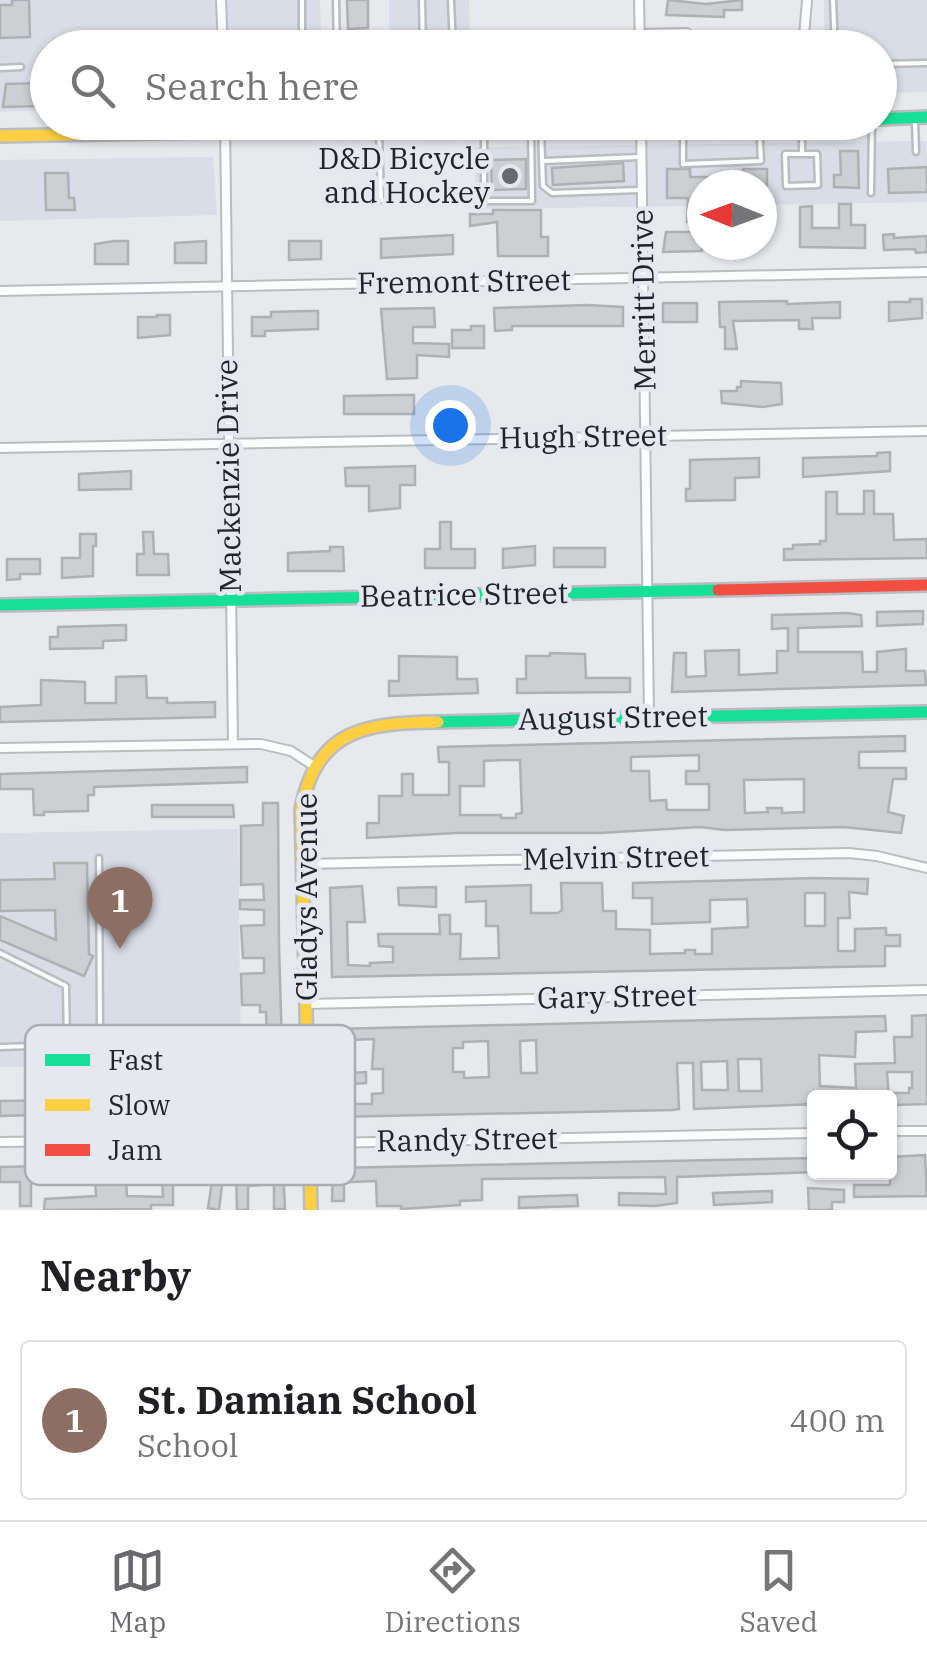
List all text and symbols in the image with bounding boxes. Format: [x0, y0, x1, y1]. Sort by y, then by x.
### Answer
search box [30, 30, 897, 140]
icon: search [65, 58, 120, 113]
text: Search here [145, 61, 359, 110]
place label: D&D Bicycle and Hockey [318, 138, 490, 211]
marker: D&D Bicycle and Hockey [499, 165, 521, 187]
north arrow [687, 170, 777, 260]
street label: Merritt Drive [621, 209, 664, 391]
street label: Fremont Street [357, 259, 571, 302]
street label: Mackenzie Drive [206, 359, 249, 593]
your location [425, 400, 476, 451]
street label: Hugh Street [498, 415, 668, 456]
street label: Beatrice Street [359, 572, 568, 615]
street label: August Street [518, 695, 708, 738]
street label: Gladys Avenue [286, 793, 325, 1001]
street label: Melvin Street [522, 835, 710, 878]
pin: 1 [88, 866, 152, 949]
street label: Gary Street [537, 975, 697, 1016]
legend [25, 1025, 355, 1185]
text: Fast [108, 1041, 163, 1078]
text: Slow [108, 1086, 170, 1123]
map controls [807, 1090, 897, 1180]
button: locate [807, 1090, 897, 1180]
street label: Randy Street [376, 1117, 558, 1160]
text: Jam [108, 1131, 163, 1168]
text: Nearby [40, 1248, 191, 1303]
text: St. Damian School [137, 1375, 477, 1424]
text: 1 [65, 1399, 84, 1441]
text: 400 m [789, 1399, 885, 1441]
text: School [137, 1424, 238, 1466]
tab: Map [109, 1543, 166, 1640]
tab: Directions [384, 1543, 521, 1640]
tab: Saved [739, 1543, 818, 1640]

